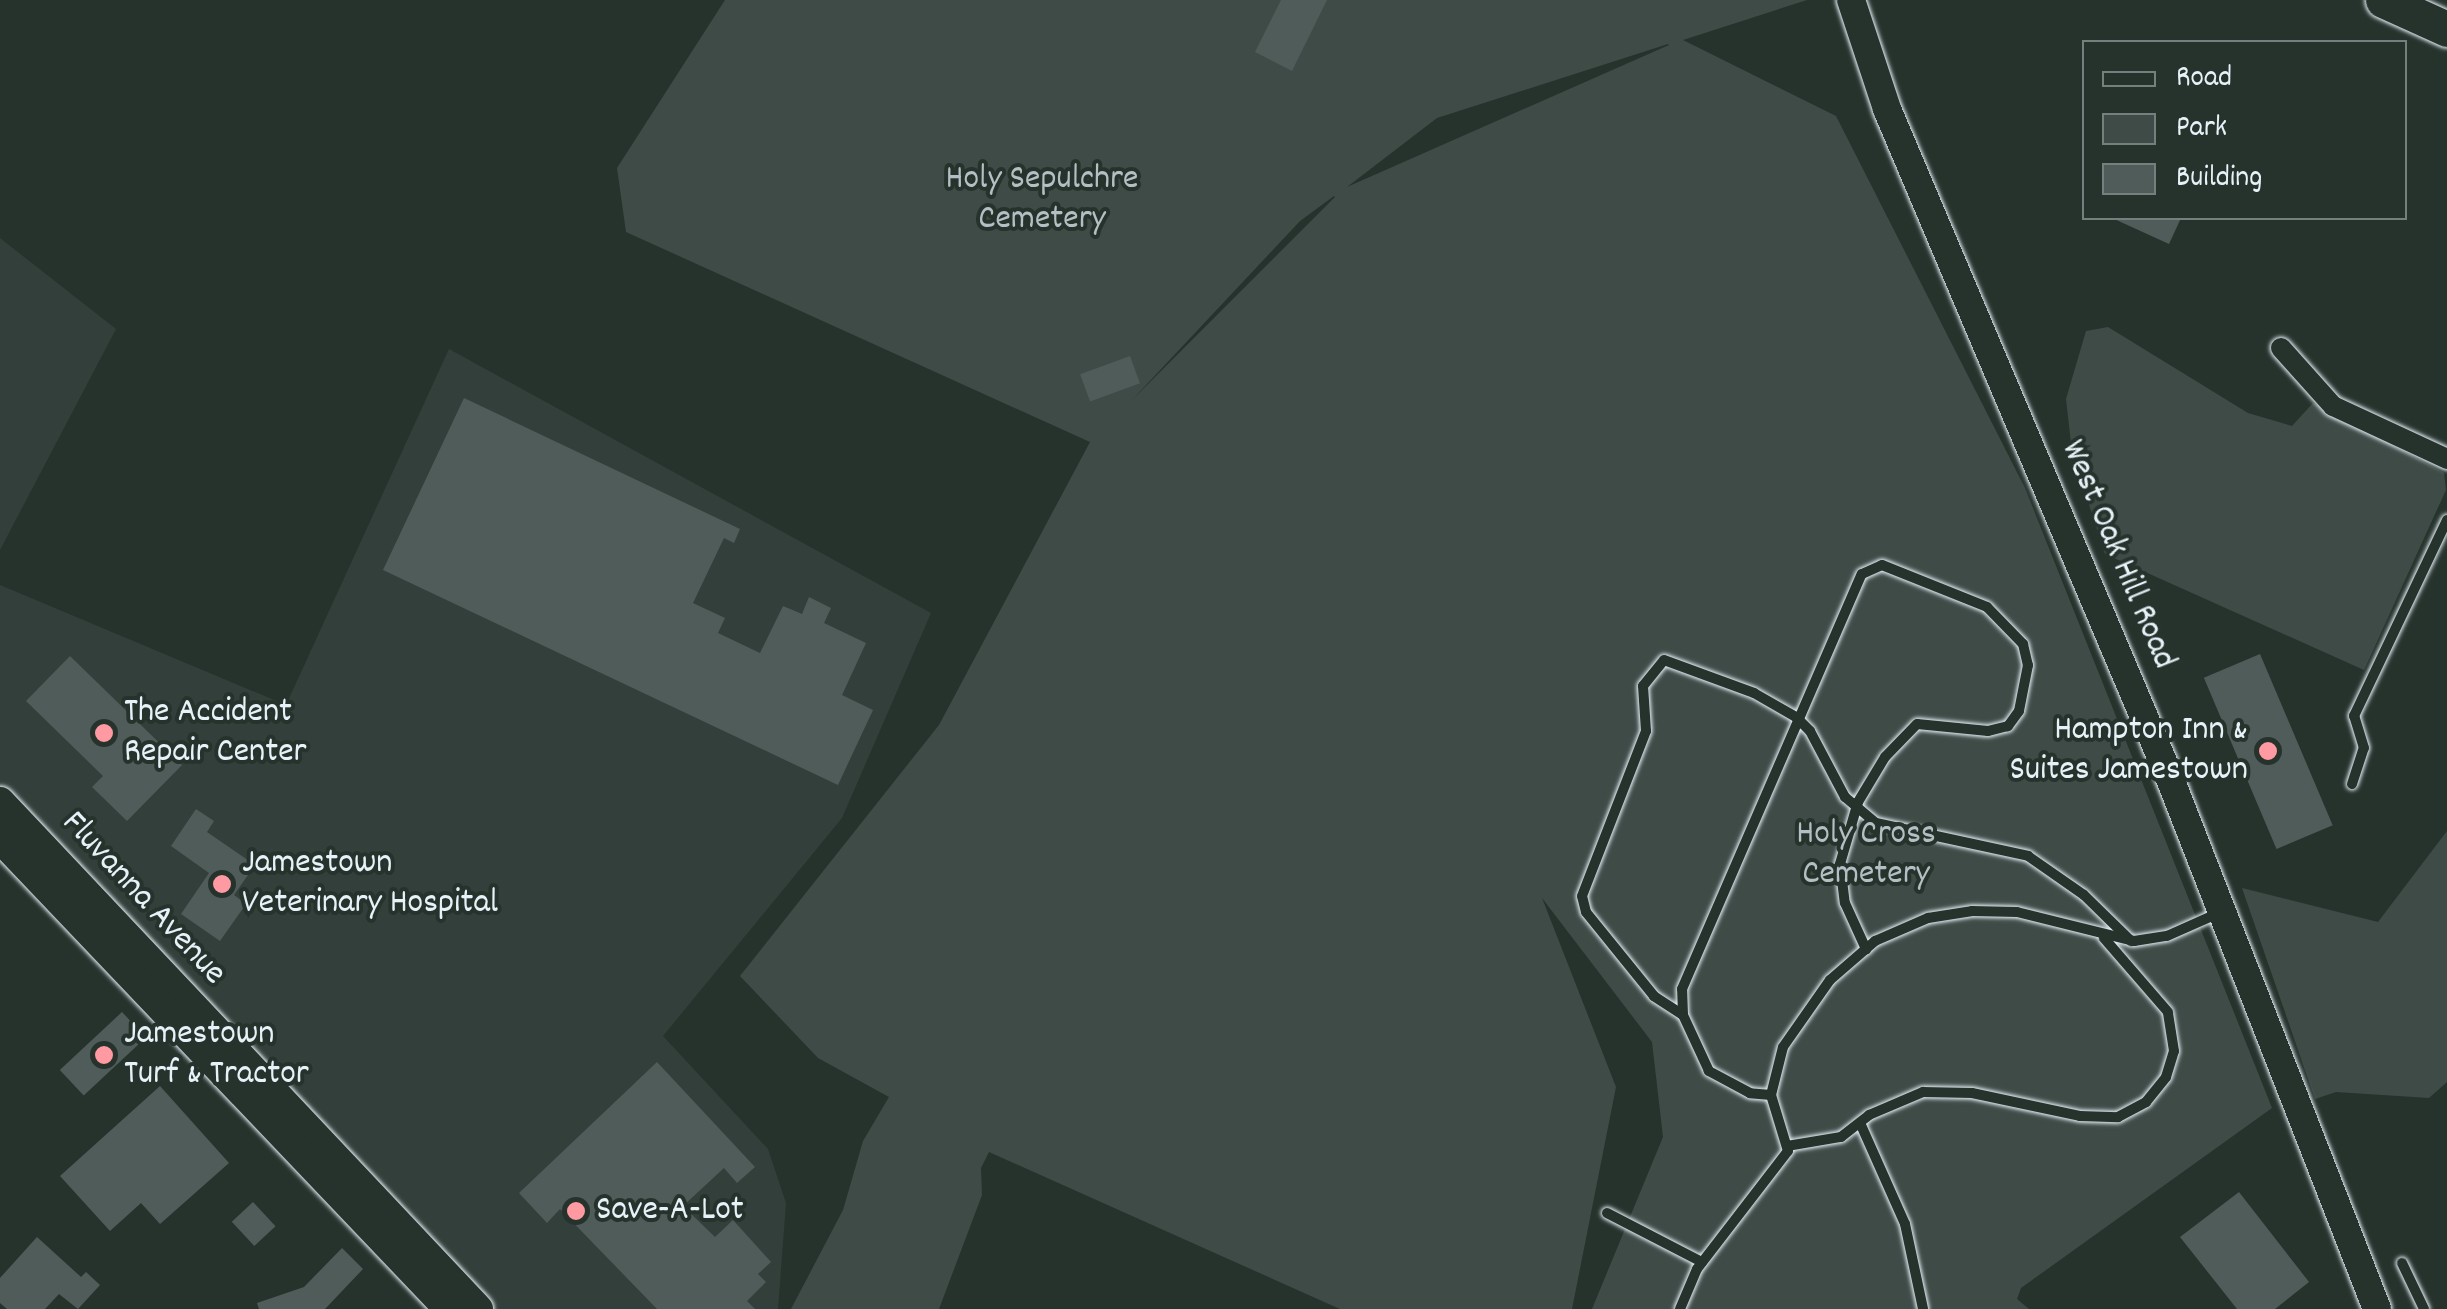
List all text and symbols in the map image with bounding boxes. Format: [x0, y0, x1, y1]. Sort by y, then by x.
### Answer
legend [2082, 40, 2407, 220]
text: Road [2176, 58, 2232, 101]
text: Park [2176, 108, 2227, 151]
text: Building [2176, 158, 2262, 201]
park label: Holy Sepulchre Cemetery [946, 159, 1138, 241]
street label: West Oak Hill Road [2050, 434, 2184, 676]
place label: The Accident Repair Center [124, 692, 307, 774]
place label: Hampton Inn & Suites Jamestown [2009, 710, 2248, 792]
marker: The Accident Repair Center [93, 722, 115, 744]
marker: Hampton Inn & Suites Jamestown [2257, 740, 2279, 762]
street label: Fluvanna Avenue [52, 803, 234, 995]
park label: Holy Cross Cemetery [1796, 814, 1936, 896]
place label: Jamestown Veterinary Hospital [242, 843, 498, 925]
marker: Jamestown Veterinary Hospital [211, 873, 233, 895]
place label: Jamestown Turf & Tractor [124, 1014, 309, 1096]
marker: Jamestown Turf & Tractor [93, 1044, 115, 1066]
place label: Save-A-Lot [596, 1190, 744, 1232]
marker: Save-A-Lot [565, 1200, 587, 1222]

